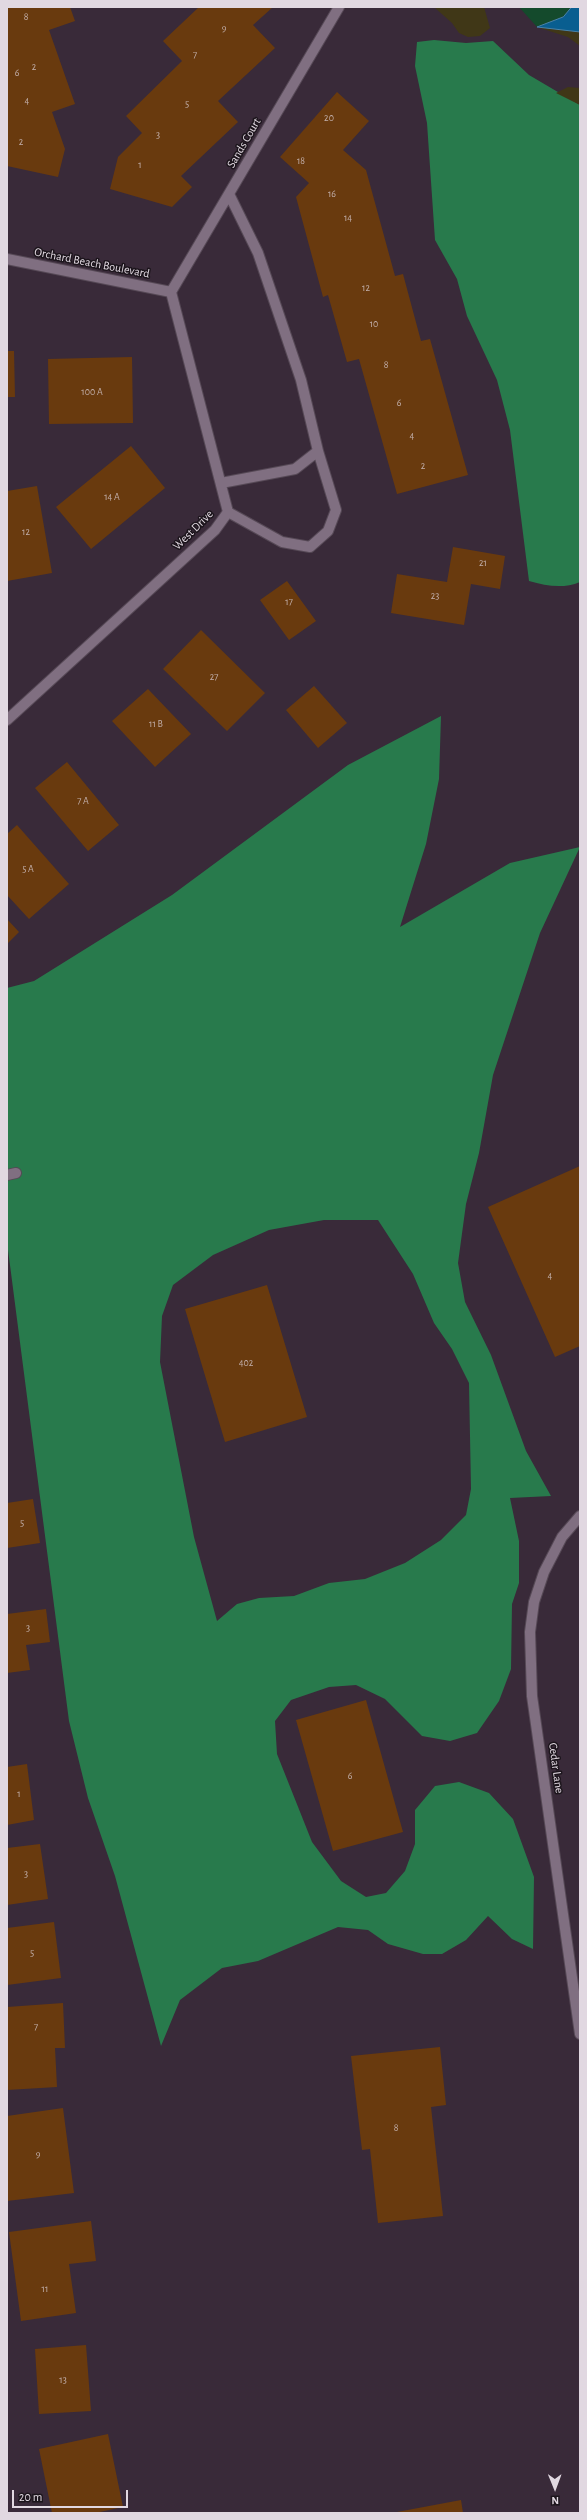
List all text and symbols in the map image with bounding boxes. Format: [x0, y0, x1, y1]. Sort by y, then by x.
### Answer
house number: 8 [24, 11, 28, 23]
house number: 9 [222, 22, 226, 34]
house number: 7 [193, 49, 197, 61]
house number: 2 [32, 61, 36, 73]
house number: 6 [15, 67, 19, 79]
house number: 4 [25, 95, 29, 107]
house number: 5 [185, 98, 189, 110]
house number: 20 [324, 112, 334, 124]
street label: Sands Court [224, 115, 264, 171]
house number: 3 [156, 129, 160, 141]
house number: 2 [19, 136, 23, 148]
house number: 18 [297, 155, 305, 167]
house number: 1 [138, 159, 142, 171]
house number: 16 [328, 188, 336, 200]
house number: 14 [344, 212, 352, 224]
street label: Orchard Beach Boulevard [33, 245, 151, 281]
house number: 12 [362, 282, 370, 294]
house number: 10 [370, 318, 378, 330]
house number: 8 [384, 359, 388, 371]
house number: 100 A [81, 386, 103, 398]
house number: 6 [397, 397, 401, 409]
house number: 4 [410, 430, 414, 442]
house number: 2 [421, 460, 425, 472]
house number: 14 A [104, 491, 120, 503]
street label: West Drive [170, 507, 216, 553]
house number: 12 [22, 526, 30, 538]
house number: 21 [479, 557, 487, 569]
house number: 23 [431, 590, 439, 602]
house number: 17 [285, 596, 293, 608]
house number: 27 [210, 671, 218, 683]
house number: 11 B [149, 718, 163, 730]
house number: 7 A [77, 795, 89, 807]
house number: 5 A [22, 863, 34, 875]
house number: 4 [548, 1270, 552, 1282]
house number: 402 [239, 1357, 253, 1369]
house number: 5 [20, 1517, 24, 1529]
house number: 3 [26, 1622, 30, 1634]
street label: Cedar Lane [545, 1742, 567, 1794]
house number: 6 [348, 1770, 352, 1782]
house number: 1 [17, 1788, 21, 1800]
house number: 3 [24, 1868, 28, 1880]
house number: 5 [30, 1947, 34, 1959]
house number: 7 [34, 2021, 38, 2033]
house number: 8 [394, 2122, 398, 2134]
house number: 9 [36, 2148, 40, 2160]
house number: 11 [42, 2283, 48, 2295]
house number: 13 [59, 2374, 67, 2386]
north arrow [535, 2468, 575, 2508]
scale bar [14, 2482, 130, 2508]
text: 20 m [19, 2491, 42, 2503]
text: N [551, 2495, 559, 2506]

